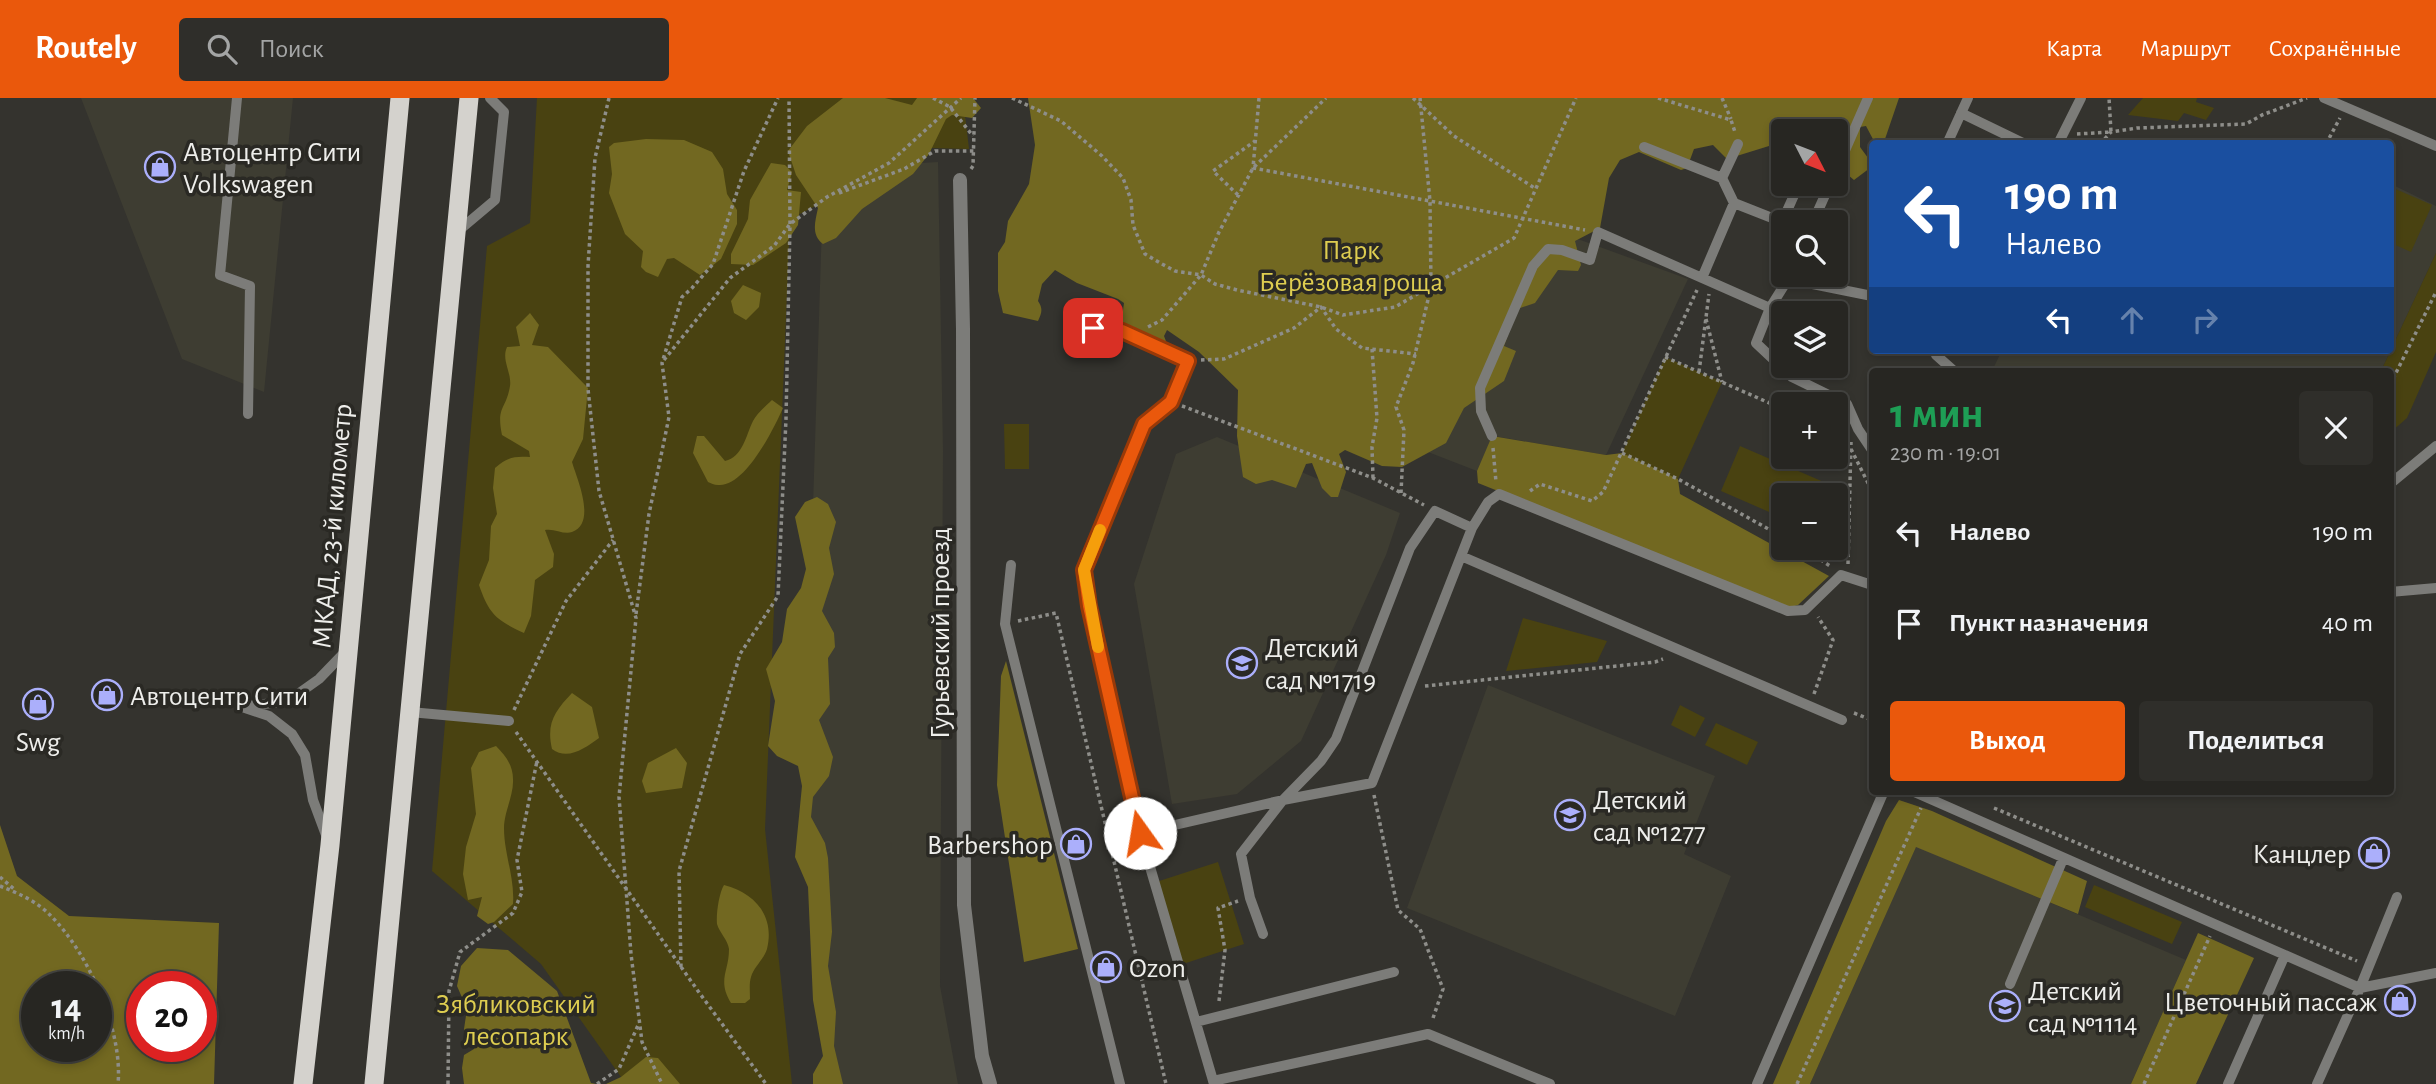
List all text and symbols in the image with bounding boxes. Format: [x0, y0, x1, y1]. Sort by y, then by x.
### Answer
search box [179, 18, 669, 81]
icon: search [203, 30, 241, 68]
text: Routely [35, 32, 137, 65]
text: Поиск [259, 36, 324, 62]
text: Карта [2046, 37, 2102, 61]
text: Маршрут [2140, 37, 2230, 61]
text: Сохранённые [2268, 37, 2401, 61]
north arrow [1771, 119, 1848, 196]
map controls [1771, 119, 1848, 560]
place label: Автоцентр Сити Volkswagen [183, 139, 361, 199]
shop icon: Автоцентр Сити Volkswagen [143, 150, 177, 184]
icon: left [1890, 168, 1981, 259]
text: 190 m [2005, 170, 2119, 219]
button: search [1771, 210, 1848, 287]
text: Налево [2005, 228, 2102, 260]
park label: Парк Берёзовая роща [1259, 237, 1443, 297]
pin [1063, 298, 1123, 358]
button: layers [1771, 301, 1848, 378]
icon: left [2040, 301, 2078, 339]
icon: ahead [2113, 301, 2151, 339]
icon: right [2186, 301, 2224, 339]
icon: arrive [1074, 309, 1112, 347]
button: close [2299, 391, 2373, 465]
button: + [1771, 392, 1848, 469]
text: 1 мин [1890, 393, 1984, 435]
street label: МКАД, 23-й километр [308, 403, 358, 650]
text: 230 m · 19:01 [1890, 442, 2001, 465]
button: − [1771, 483, 1848, 560]
icon: left [1890, 514, 1928, 552]
text: Налево [1949, 519, 2030, 545]
text: 190 m [2313, 519, 2373, 545]
street label: Гурьевский проезд [927, 527, 955, 739]
icon: arrive [1890, 605, 1928, 643]
text: Пункт назначения [1949, 610, 2149, 636]
text: 40 m [2322, 610, 2373, 636]
place label: Детский сад №1719 [1265, 635, 1376, 695]
school or university icon: Детский сад №1719 [1225, 646, 1259, 680]
shop icon: Автоцентр Сити [90, 678, 124, 712]
place label: Автоцентр Сити [130, 683, 308, 711]
shop icon: Swg [21, 687, 55, 721]
button: Выход [1890, 701, 2125, 781]
button: Поделиться [2139, 701, 2373, 781]
place label: Swg [16, 729, 61, 757]
place label: Детский сад №1277 [1593, 787, 1706, 847]
position arrow [1103, 796, 1177, 870]
school or university icon: Детский сад №1277 [1553, 798, 1587, 832]
shop icon: Barbershop [1059, 827, 1093, 861]
place label: Barbershop [927, 832, 1053, 860]
shop icon: Канцлер [2357, 836, 2391, 870]
place label: Канцлер [2252, 841, 2351, 869]
shop icon: Ozon [1089, 950, 1123, 984]
place label: Ozon [1129, 955, 1186, 983]
speed limit sign: 20 [126, 971, 217, 1062]
place label: Детский сад №1114 [2028, 978, 2137, 1038]
shop icon: Цветочный пассаж [2383, 984, 2417, 1018]
school or university icon: Детский сад №1114 [1988, 989, 2022, 1023]
place label: Цветочный пассаж [2164, 989, 2377, 1017]
text: 14 [51, 990, 82, 1025]
park label: Зябликовский лесопарк [436, 991, 596, 1051]
text: km/h [48, 1025, 85, 1043]

